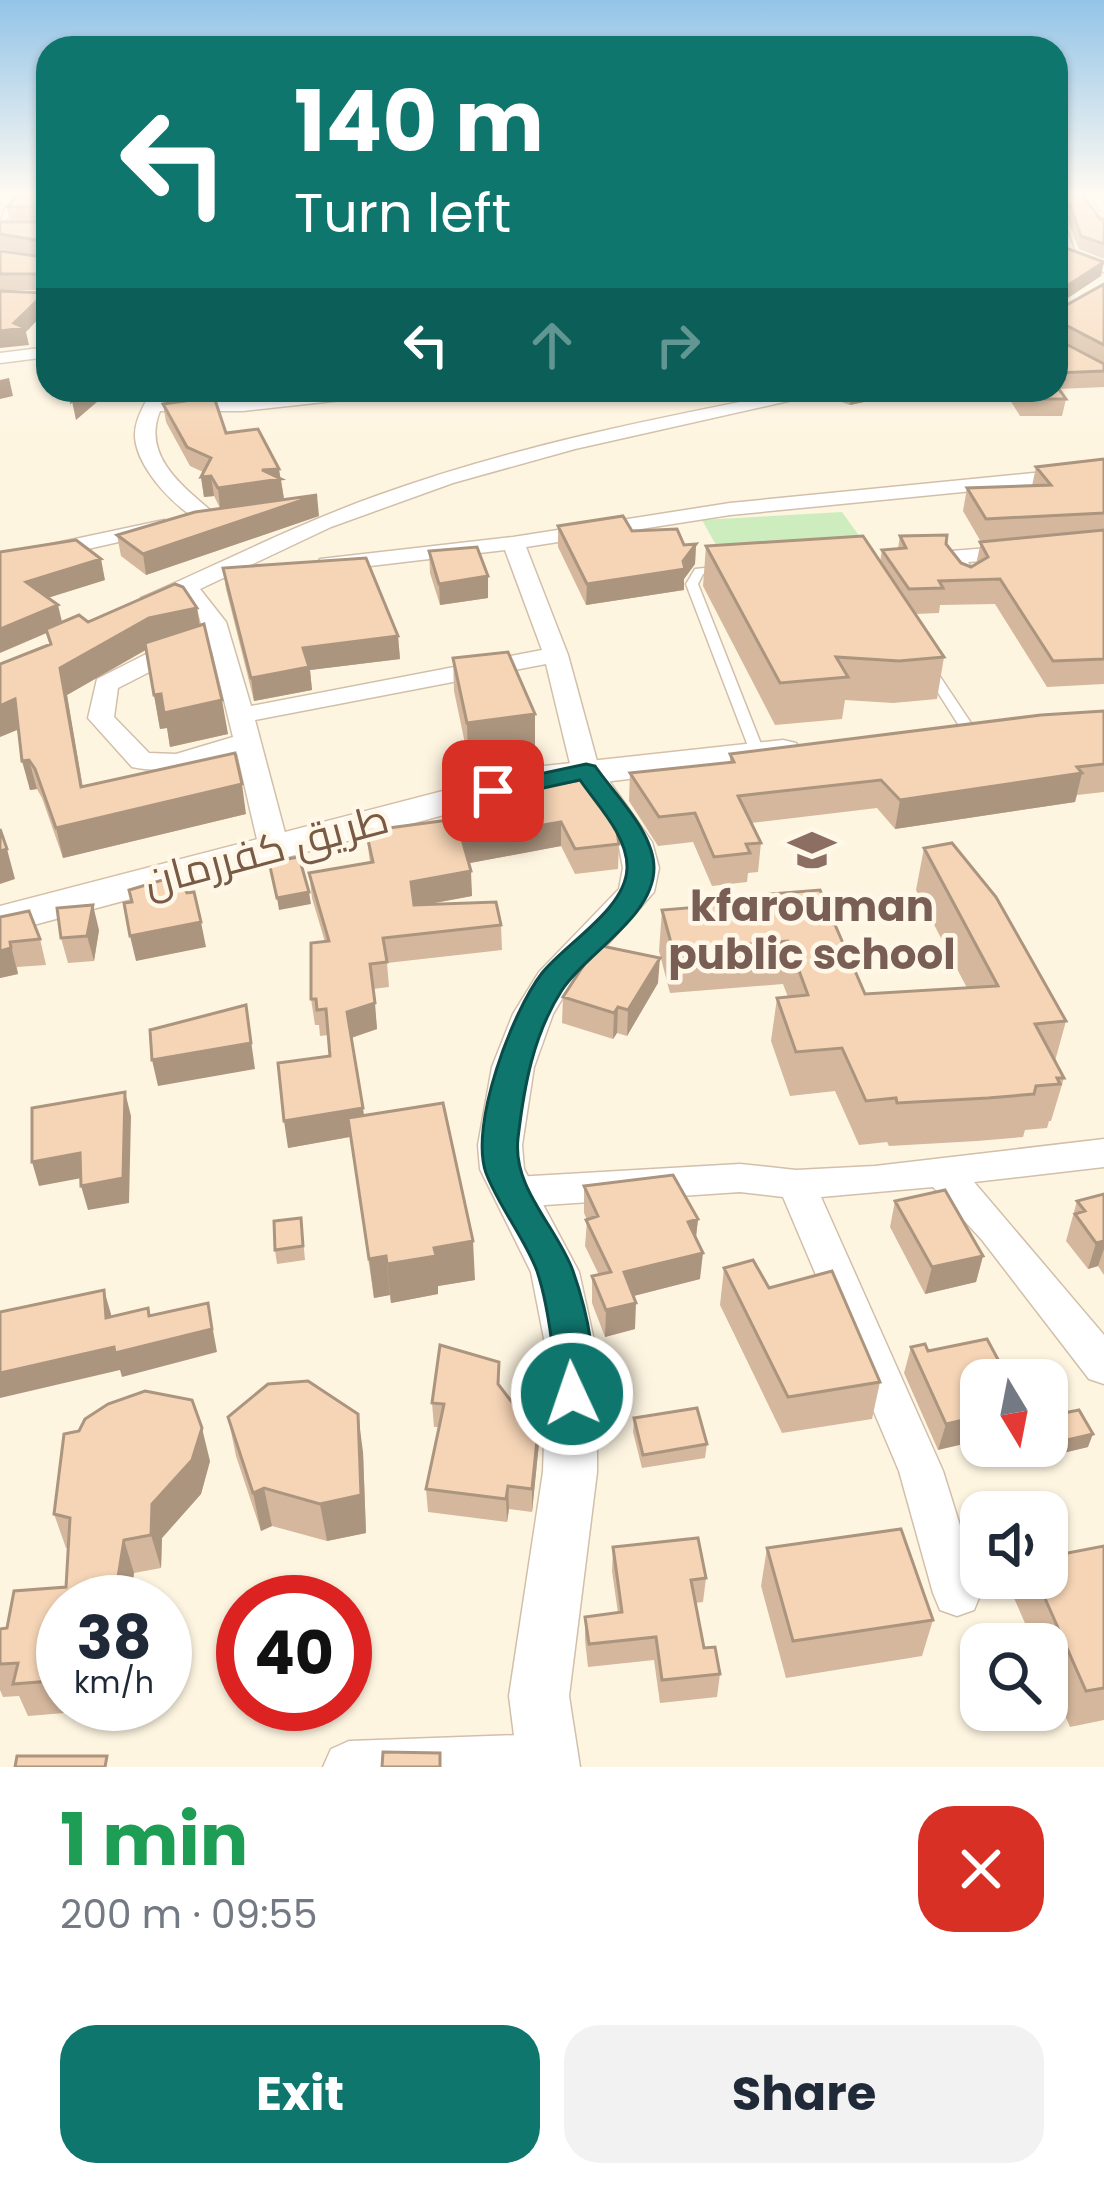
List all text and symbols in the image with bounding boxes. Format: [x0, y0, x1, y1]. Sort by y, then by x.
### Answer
text: 140 m [294, 63, 544, 180]
icon: left [96, 84, 252, 240]
text: Turn left [294, 175, 511, 251]
icon: left [393, 312, 459, 378]
icon: ahead [519, 312, 585, 378]
icon: right [645, 312, 711, 378]
pin [442, 740, 544, 842]
icon: arrive [460, 758, 526, 824]
street label: طريق كفررمان [137, 789, 395, 911]
school or university icon: kfarouman public school [787, 825, 837, 875]
place label: kfarouman public school [668, 877, 956, 984]
position arrow [509, 1331, 635, 1457]
north arrow [960, 1359, 1068, 1467]
map controls [960, 1359, 1068, 1731]
button: sound [960, 1491, 1068, 1599]
speed limit sign: 40 [216, 1575, 372, 1731]
text: 38 [76, 1596, 152, 1680]
button: search [960, 1623, 1068, 1731]
text: km/h [74, 1661, 154, 1704]
text: 1 min [60, 1789, 248, 1890]
button: close [918, 1806, 1044, 1932]
text: 200 m · 09:55 [60, 1887, 317, 1942]
button: Exit [60, 2025, 540, 2163]
button: Share [564, 2025, 1044, 2163]

